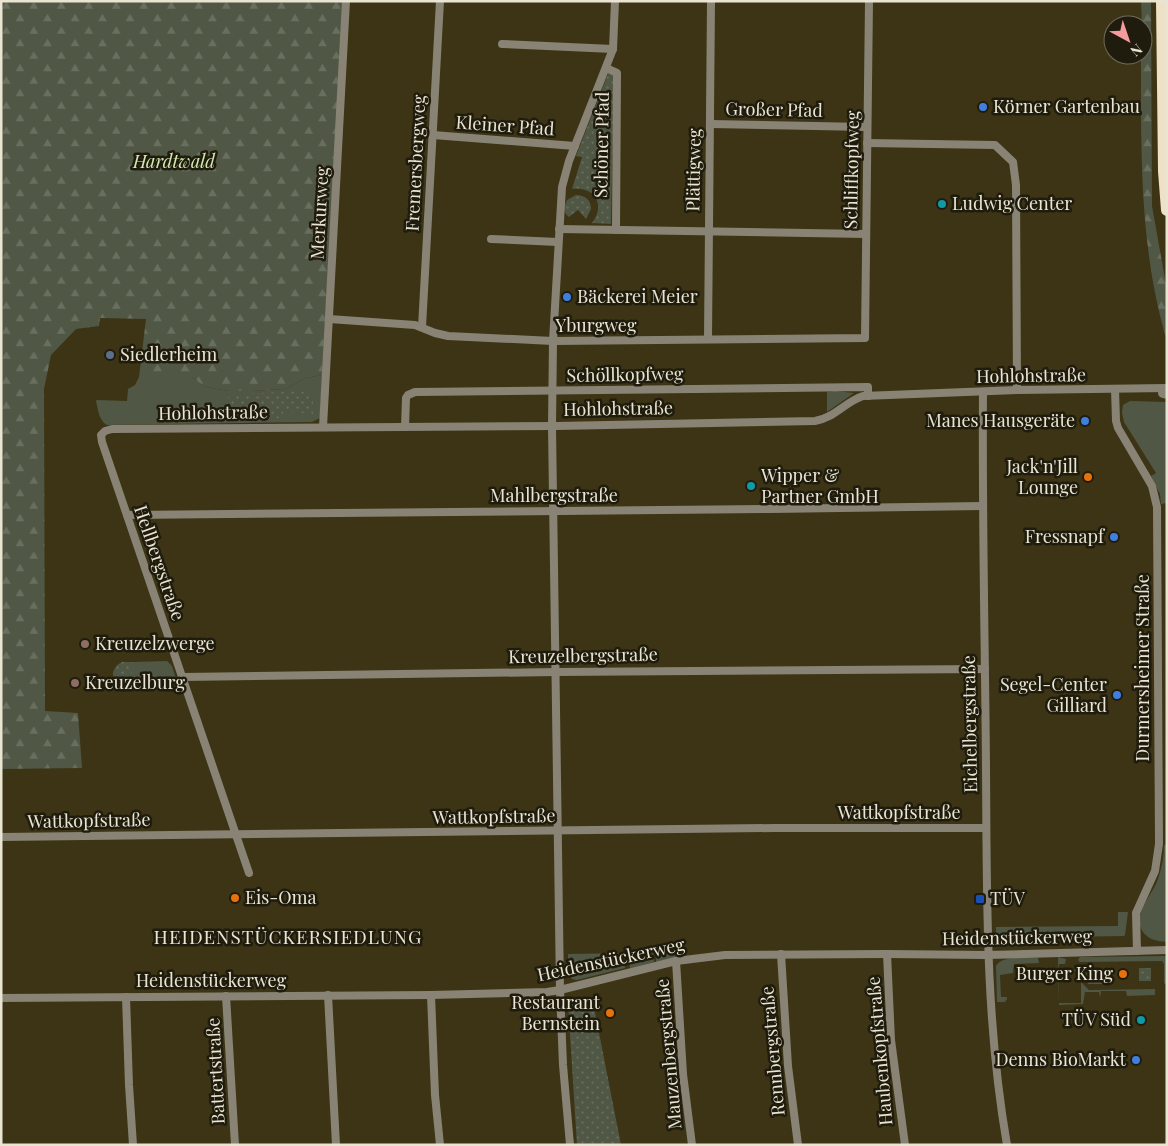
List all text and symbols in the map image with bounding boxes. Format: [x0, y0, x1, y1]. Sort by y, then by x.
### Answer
north arrow [1103, 15, 1153, 65]
text: N [1127, 40, 1147, 61]
street label: Schöner Pfad [588, 91, 614, 198]
street label: Fremersbergweg [399, 93, 431, 232]
place label: Körner Gartenbau [993, 94, 1140, 118]
street label: Großer Pfad [725, 96, 824, 122]
marker: Körner Gartenbau [977, 101, 989, 113]
street label: Kleiner Pfad [455, 110, 556, 140]
street label: Schliffkopfweg [838, 110, 864, 230]
street label: Plättigweg [680, 128, 706, 212]
park label: Hardtwald [132, 149, 216, 173]
street label: Merkurweg [305, 165, 333, 260]
place label: Ludwig Center [952, 191, 1072, 215]
marker: Ludwig Center [936, 198, 948, 210]
place label: Bäckerei Meier [577, 284, 698, 308]
marker: Bäckerei Meier [561, 291, 573, 303]
street label: Yburgweg [555, 313, 637, 337]
place label: Siedlerheim [120, 342, 217, 366]
marker: Siedlerheim [104, 349, 116, 361]
street label: Schöllkopfweg [566, 361, 684, 387]
street label: Hohlohstraße [976, 362, 1086, 388]
street label: Hohlohstraße [563, 395, 673, 421]
street label: Hohlohstraße [158, 399, 268, 425]
place label: Manes Hausgeräte [926, 408, 1075, 432]
marker: Manes Hausgeräte [1079, 415, 1091, 427]
place label: Jack'n'Jill Lounge [1005, 454, 1078, 499]
place label: Wipper & Partner GmbH [760, 463, 879, 508]
marker: Jack'n'Jill Lounge [1082, 471, 1094, 483]
marker: Wipper & Partner GmbH [745, 480, 757, 492]
street label: Mahlbergstraße [490, 483, 618, 507]
street label: Hellbergstraße [129, 502, 191, 623]
place label: Fressnapf [1025, 524, 1106, 548]
marker: Fressnapf [1108, 531, 1120, 543]
street label: Durmersheimer Straße [1130, 574, 1154, 762]
place label: Kreuzelzwerge [95, 631, 215, 655]
marker: Kreuzelzwerge [79, 638, 91, 650]
street label: Kreuzelbergstraße [508, 642, 658, 668]
street label: Eichelbergstraße [956, 655, 982, 793]
place label: Kreuzelburg [85, 670, 185, 694]
place label: Segel-Center Gilliard [1000, 672, 1108, 717]
marker: Kreuzelburg [69, 677, 81, 689]
marker: Segel-Center Gilliard [1111, 689, 1123, 701]
street label: Wattkopfstraße [836, 800, 961, 824]
street label: Wattkopfstraße [431, 803, 556, 829]
street label: Wattkopfstraße [26, 807, 151, 833]
place label: Eis-Oma [245, 885, 317, 909]
place label: TÜV [990, 886, 1025, 910]
marker: Eis-Oma [229, 892, 241, 904]
marker: TÜV [974, 893, 986, 905]
district label: HEIDENSTÜCKERSIEDLUNG [154, 923, 422, 949]
street label: Heidenstückerweg [942, 924, 1093, 950]
street label: Heidenstückerweg [535, 932, 687, 986]
place label: Burger King [1016, 961, 1113, 985]
street label: Heidenstückerweg [136, 968, 287, 992]
marker: Burger King [1117, 968, 1129, 980]
street label: Haubenkopfstraße [861, 975, 897, 1127]
street label: Mauzenbergstraße [649, 978, 687, 1130]
street label: Rennbergstraße [754, 985, 790, 1117]
place label: Restaurant Bernstein [511, 990, 601, 1035]
marker: Restaurant Bernstein [604, 1007, 616, 1019]
place label: TÜV Süd [1062, 1007, 1132, 1031]
marker: TÜV Süd [1135, 1014, 1147, 1026]
street label: Battertstraße [200, 1017, 230, 1125]
place label: Denns BioMarkt [995, 1047, 1127, 1071]
marker: Denns BioMarkt [1130, 1054, 1142, 1066]

